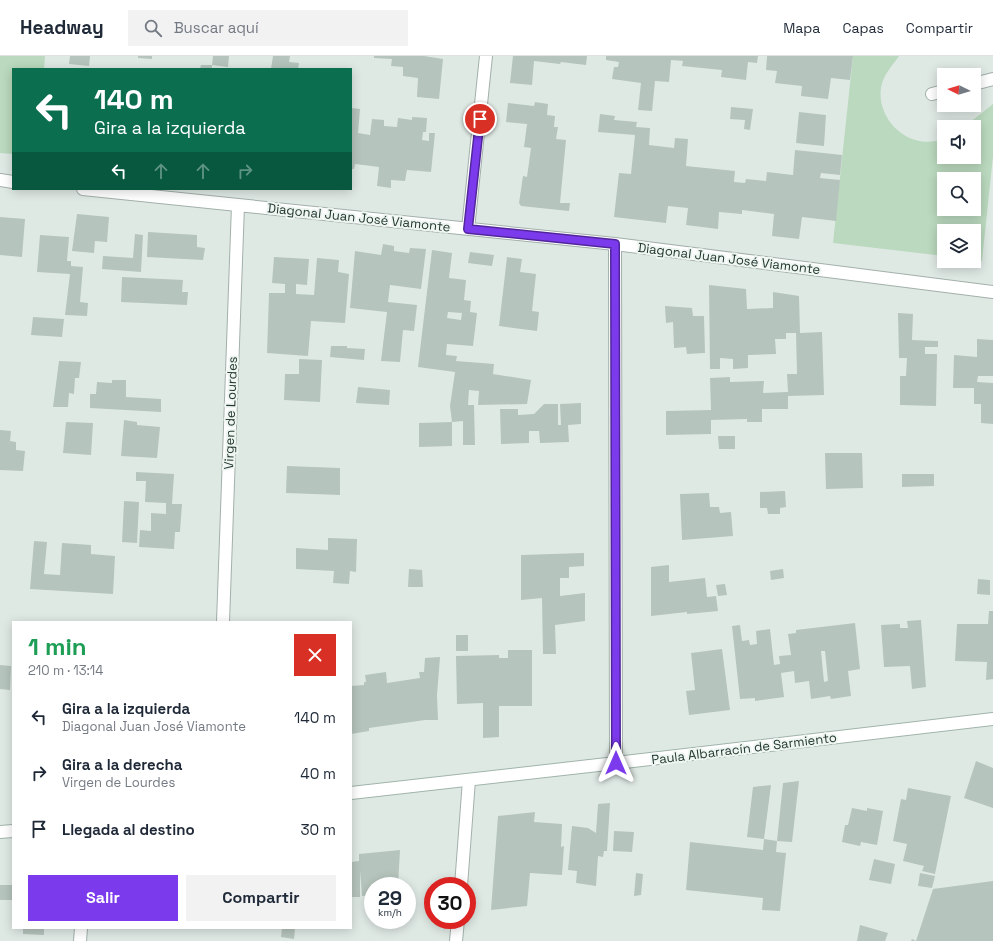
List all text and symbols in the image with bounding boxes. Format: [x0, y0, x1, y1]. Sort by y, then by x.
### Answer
search box [128, 10, 408, 46]
text: Headway [20, 15, 104, 40]
icon: search [142, 17, 164, 39]
text: Buscar aquí [174, 18, 259, 37]
text: Mapa [783, 19, 820, 37]
text: Capas [842, 19, 884, 37]
text: Compartir [906, 19, 973, 37]
north arrow [937, 68, 981, 112]
map controls [937, 68, 981, 268]
text: 140 m [94, 81, 174, 117]
icon: left [28, 84, 80, 136]
pin [463, 102, 497, 136]
icon: arrive [469, 108, 491, 130]
text: Gira a la izquierda [94, 116, 246, 139]
button: sound [937, 120, 981, 164]
icon: left [108, 160, 130, 182]
icon: ahead [150, 160, 172, 182]
icon: ahead [192, 160, 214, 182]
icon: right [234, 160, 256, 182]
button: search [937, 172, 981, 216]
street label: Diagonal Juan José Viamonte [267, 199, 451, 236]
button: layers [937, 224, 981, 268]
street label: Diagonal Juan José Viamonte [637, 239, 821, 278]
street label: Virgen de Lourdes [220, 356, 241, 470]
text: 1 min [28, 631, 87, 662]
button: close [294, 634, 336, 676]
text: 210 m · 13:14 [28, 662, 103, 679]
text: Gira a la izquierda [62, 699, 190, 718]
icon: left [28, 706, 50, 728]
text: 140 m [294, 708, 336, 727]
text: Diagonal Juan José Viamonte [62, 718, 246, 735]
street label: Paula Albarracín de Sarmiento [650, 729, 838, 768]
position arrow [595, 742, 637, 784]
text: Gira a la derecha [62, 755, 182, 774]
icon: right [28, 762, 50, 784]
text: 40 m [300, 764, 336, 783]
text: Virgen de Lourdes [62, 774, 175, 791]
icon: arrive [28, 818, 50, 840]
text: Llegada al destino [62, 820, 195, 839]
text: 30 m [301, 820, 336, 839]
button: Salir [28, 875, 178, 921]
button: Compartir [186, 875, 336, 921]
speed limit sign: 30 [424, 877, 476, 929]
text: 29 [378, 885, 402, 911]
text: km/h [378, 906, 402, 919]

